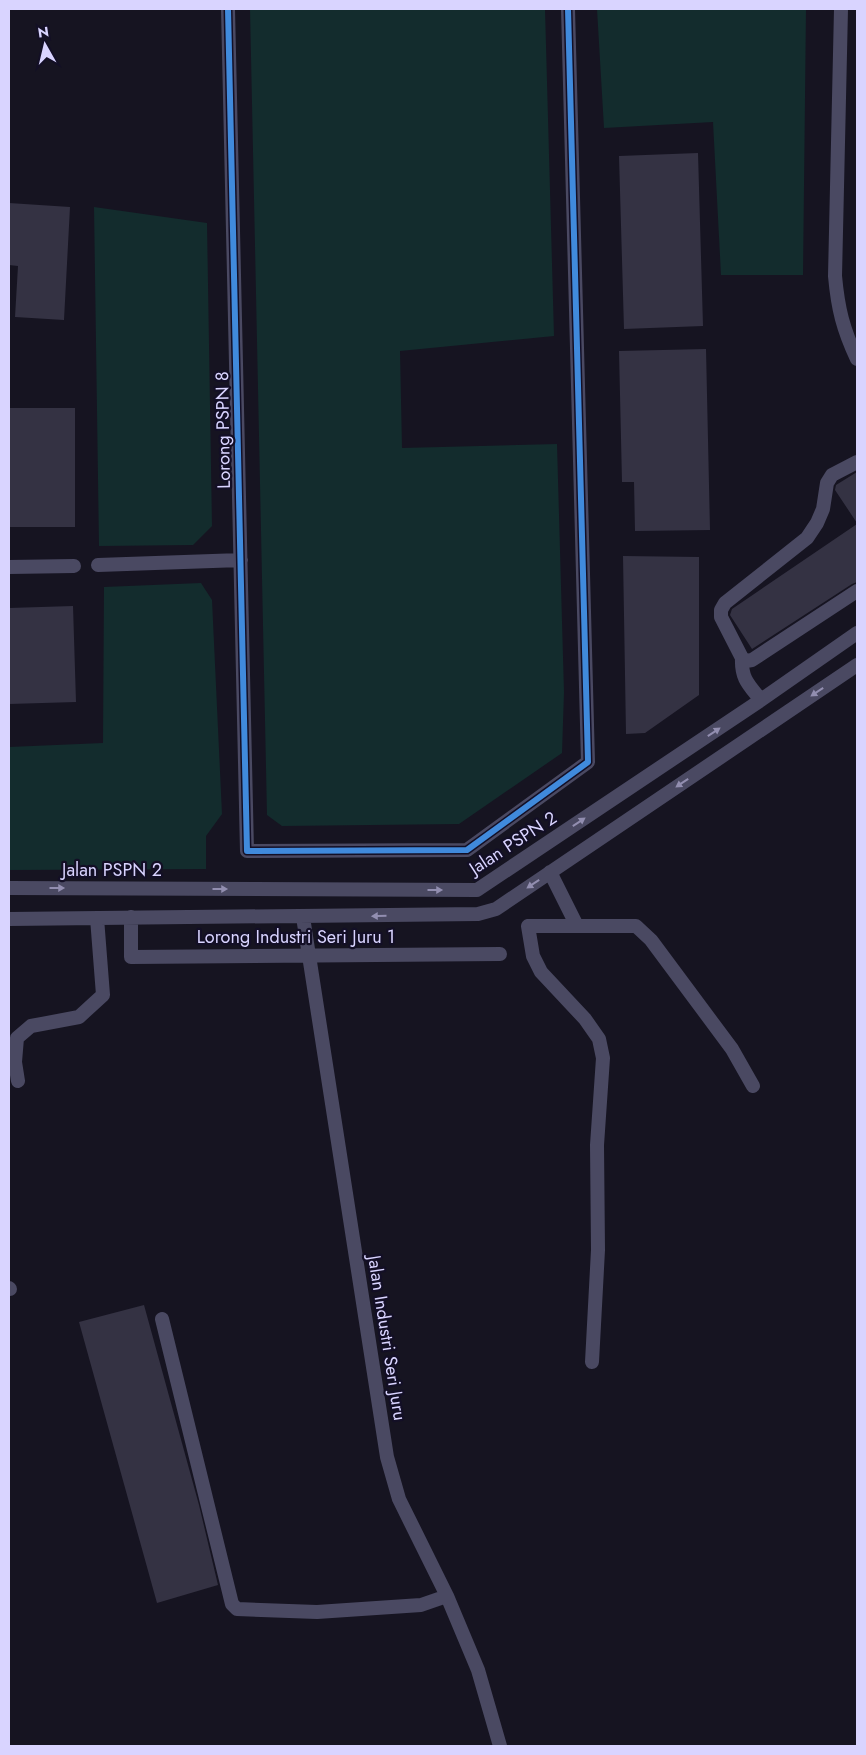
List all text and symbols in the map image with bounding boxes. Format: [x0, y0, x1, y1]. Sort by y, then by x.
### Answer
north arrow [20, 20, 70, 70]
text: N [36, 21, 50, 43]
street label: Lorong PSPN 8 [209, 371, 237, 489]
one-way arrow [810, 687, 824, 697]
one-way arrow [708, 727, 721, 736]
one-way arrow [675, 778, 689, 788]
street label: Jalan PSPN 2 [462, 805, 562, 882]
one-way arrow [573, 817, 586, 827]
street label: Jalan PSPN 2 [60, 857, 162, 883]
one-way arrow [526, 879, 540, 889]
one-way arrow [50, 884, 66, 892]
one-way arrow [212, 885, 228, 893]
one-way arrow [427, 886, 443, 894]
one-way arrow [371, 912, 387, 920]
street label: Lorong Industri Seri Juru 1 [197, 924, 395, 950]
street label: Jalan Industri Seri Juru [361, 1252, 413, 1422]

